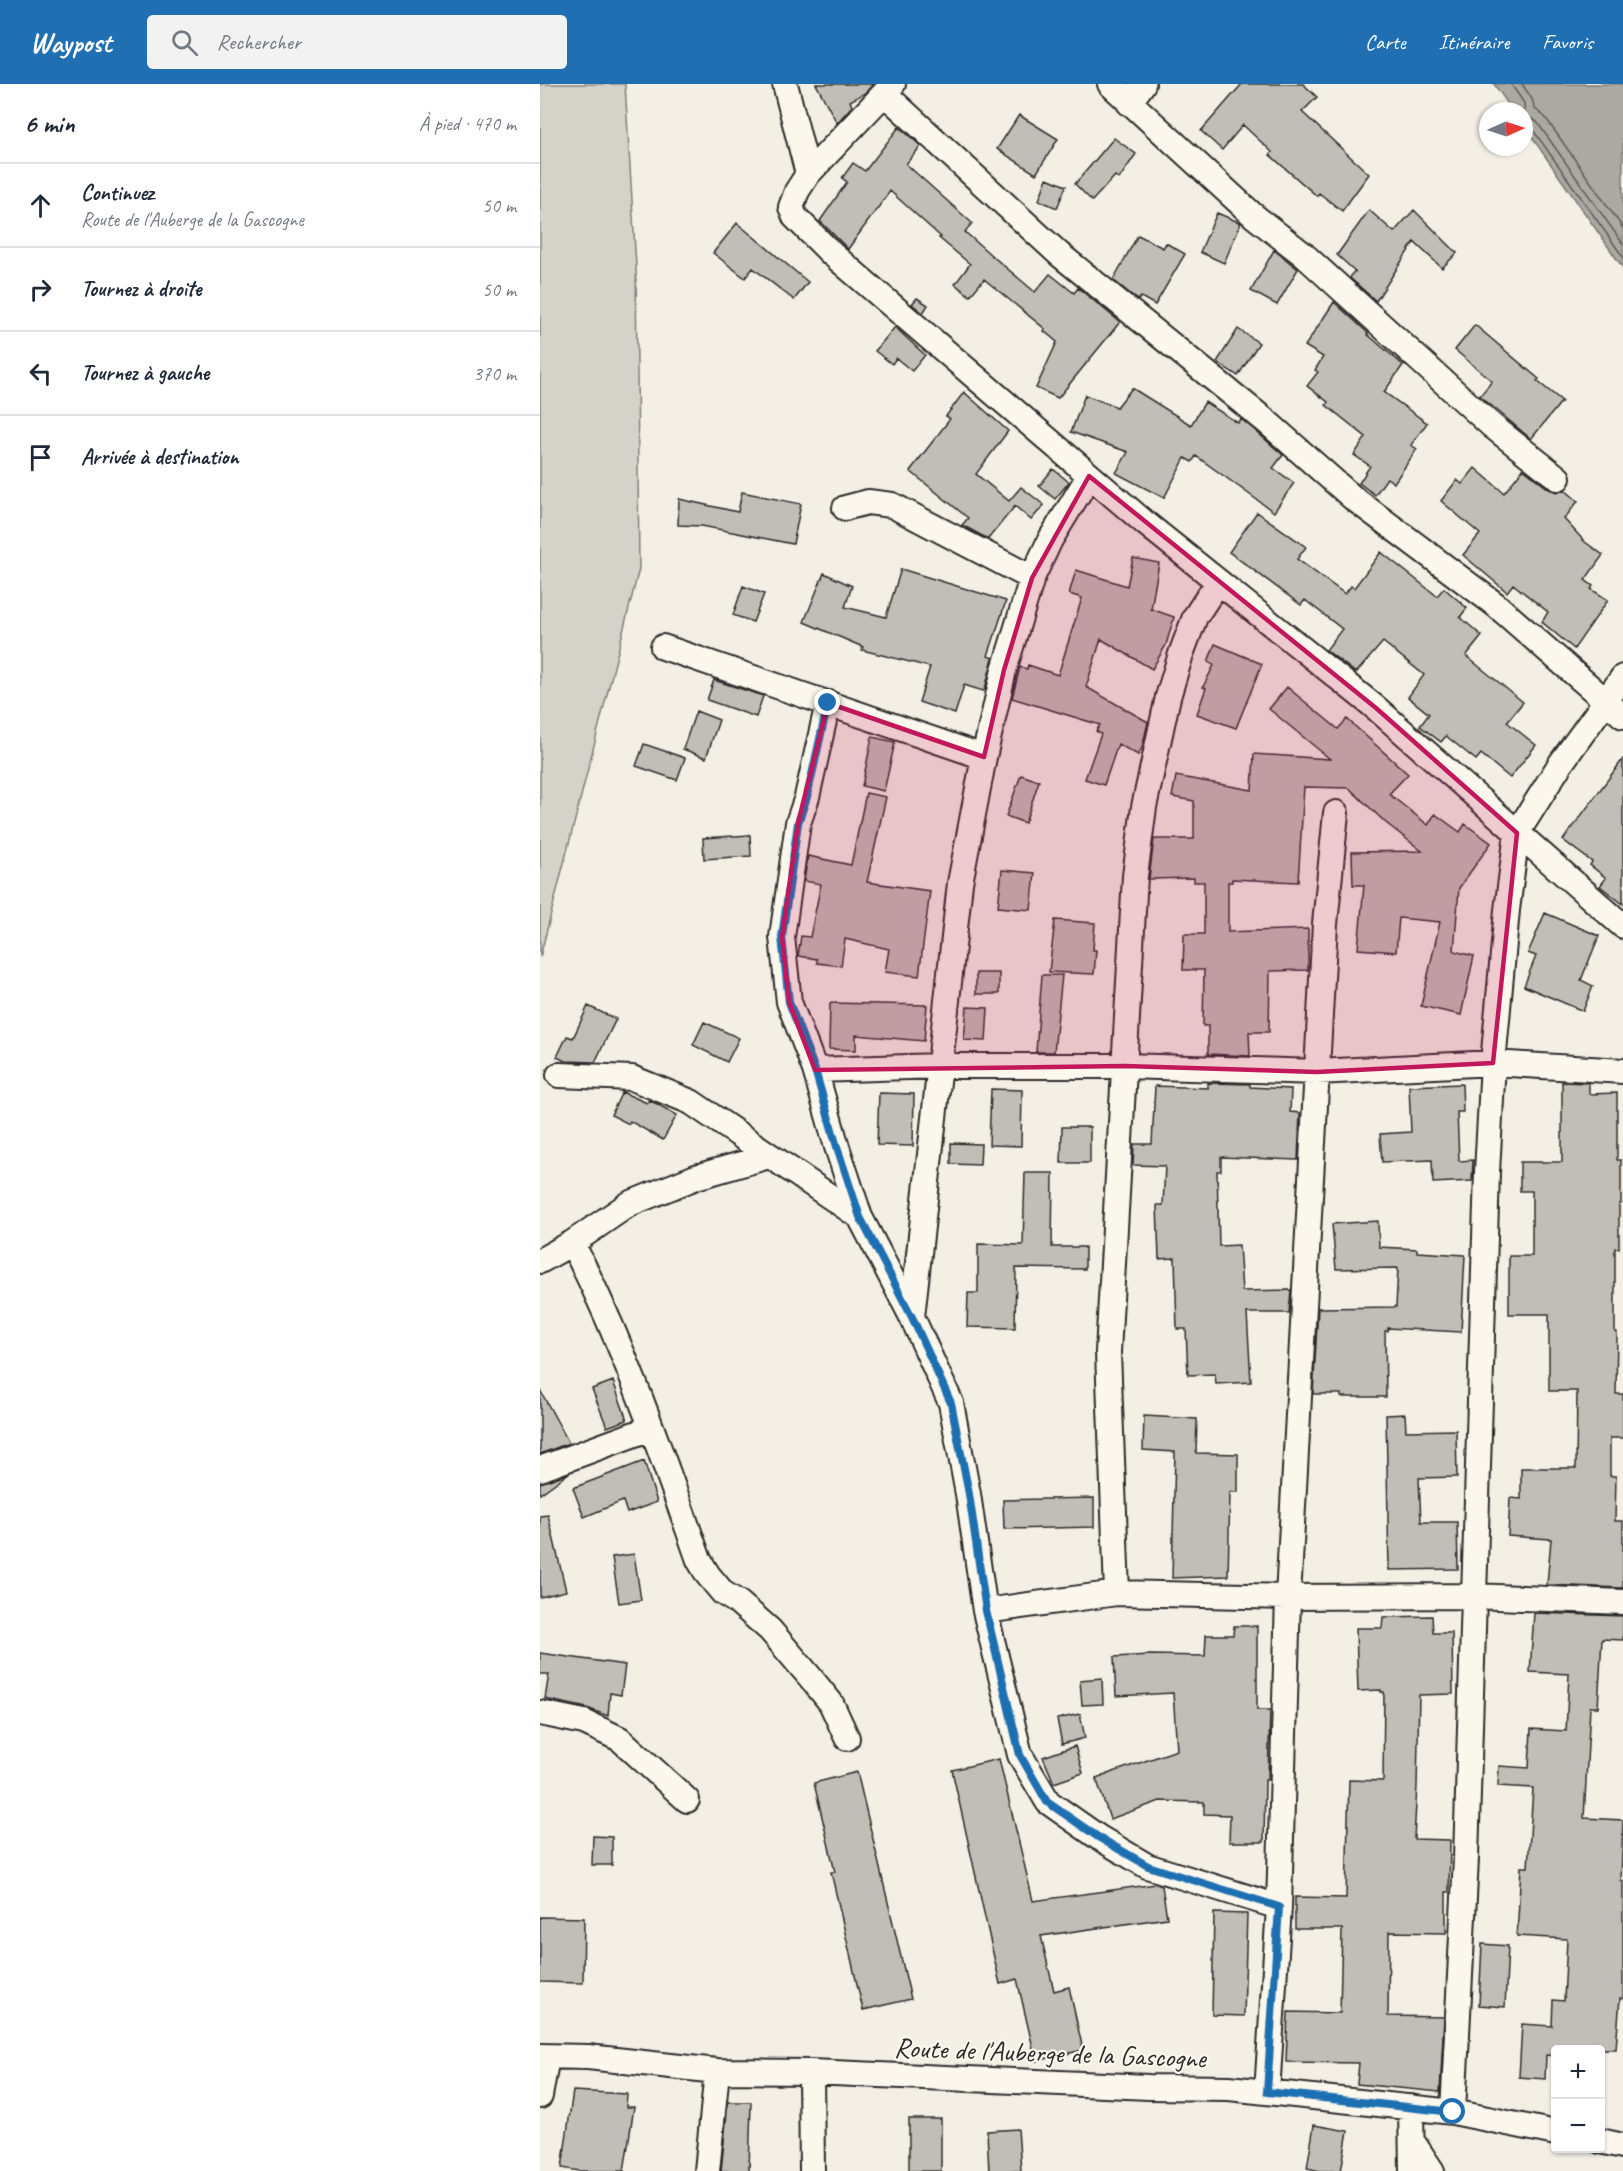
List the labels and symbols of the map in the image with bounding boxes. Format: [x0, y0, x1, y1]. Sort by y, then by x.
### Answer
north arrow [1479, 102, 1533, 156]
route end [814, 689, 840, 715]
street label: Route de l'Auberge de la Gascogne [894, 2030, 1208, 2075]
route start [1439, 2098, 1465, 2124]

